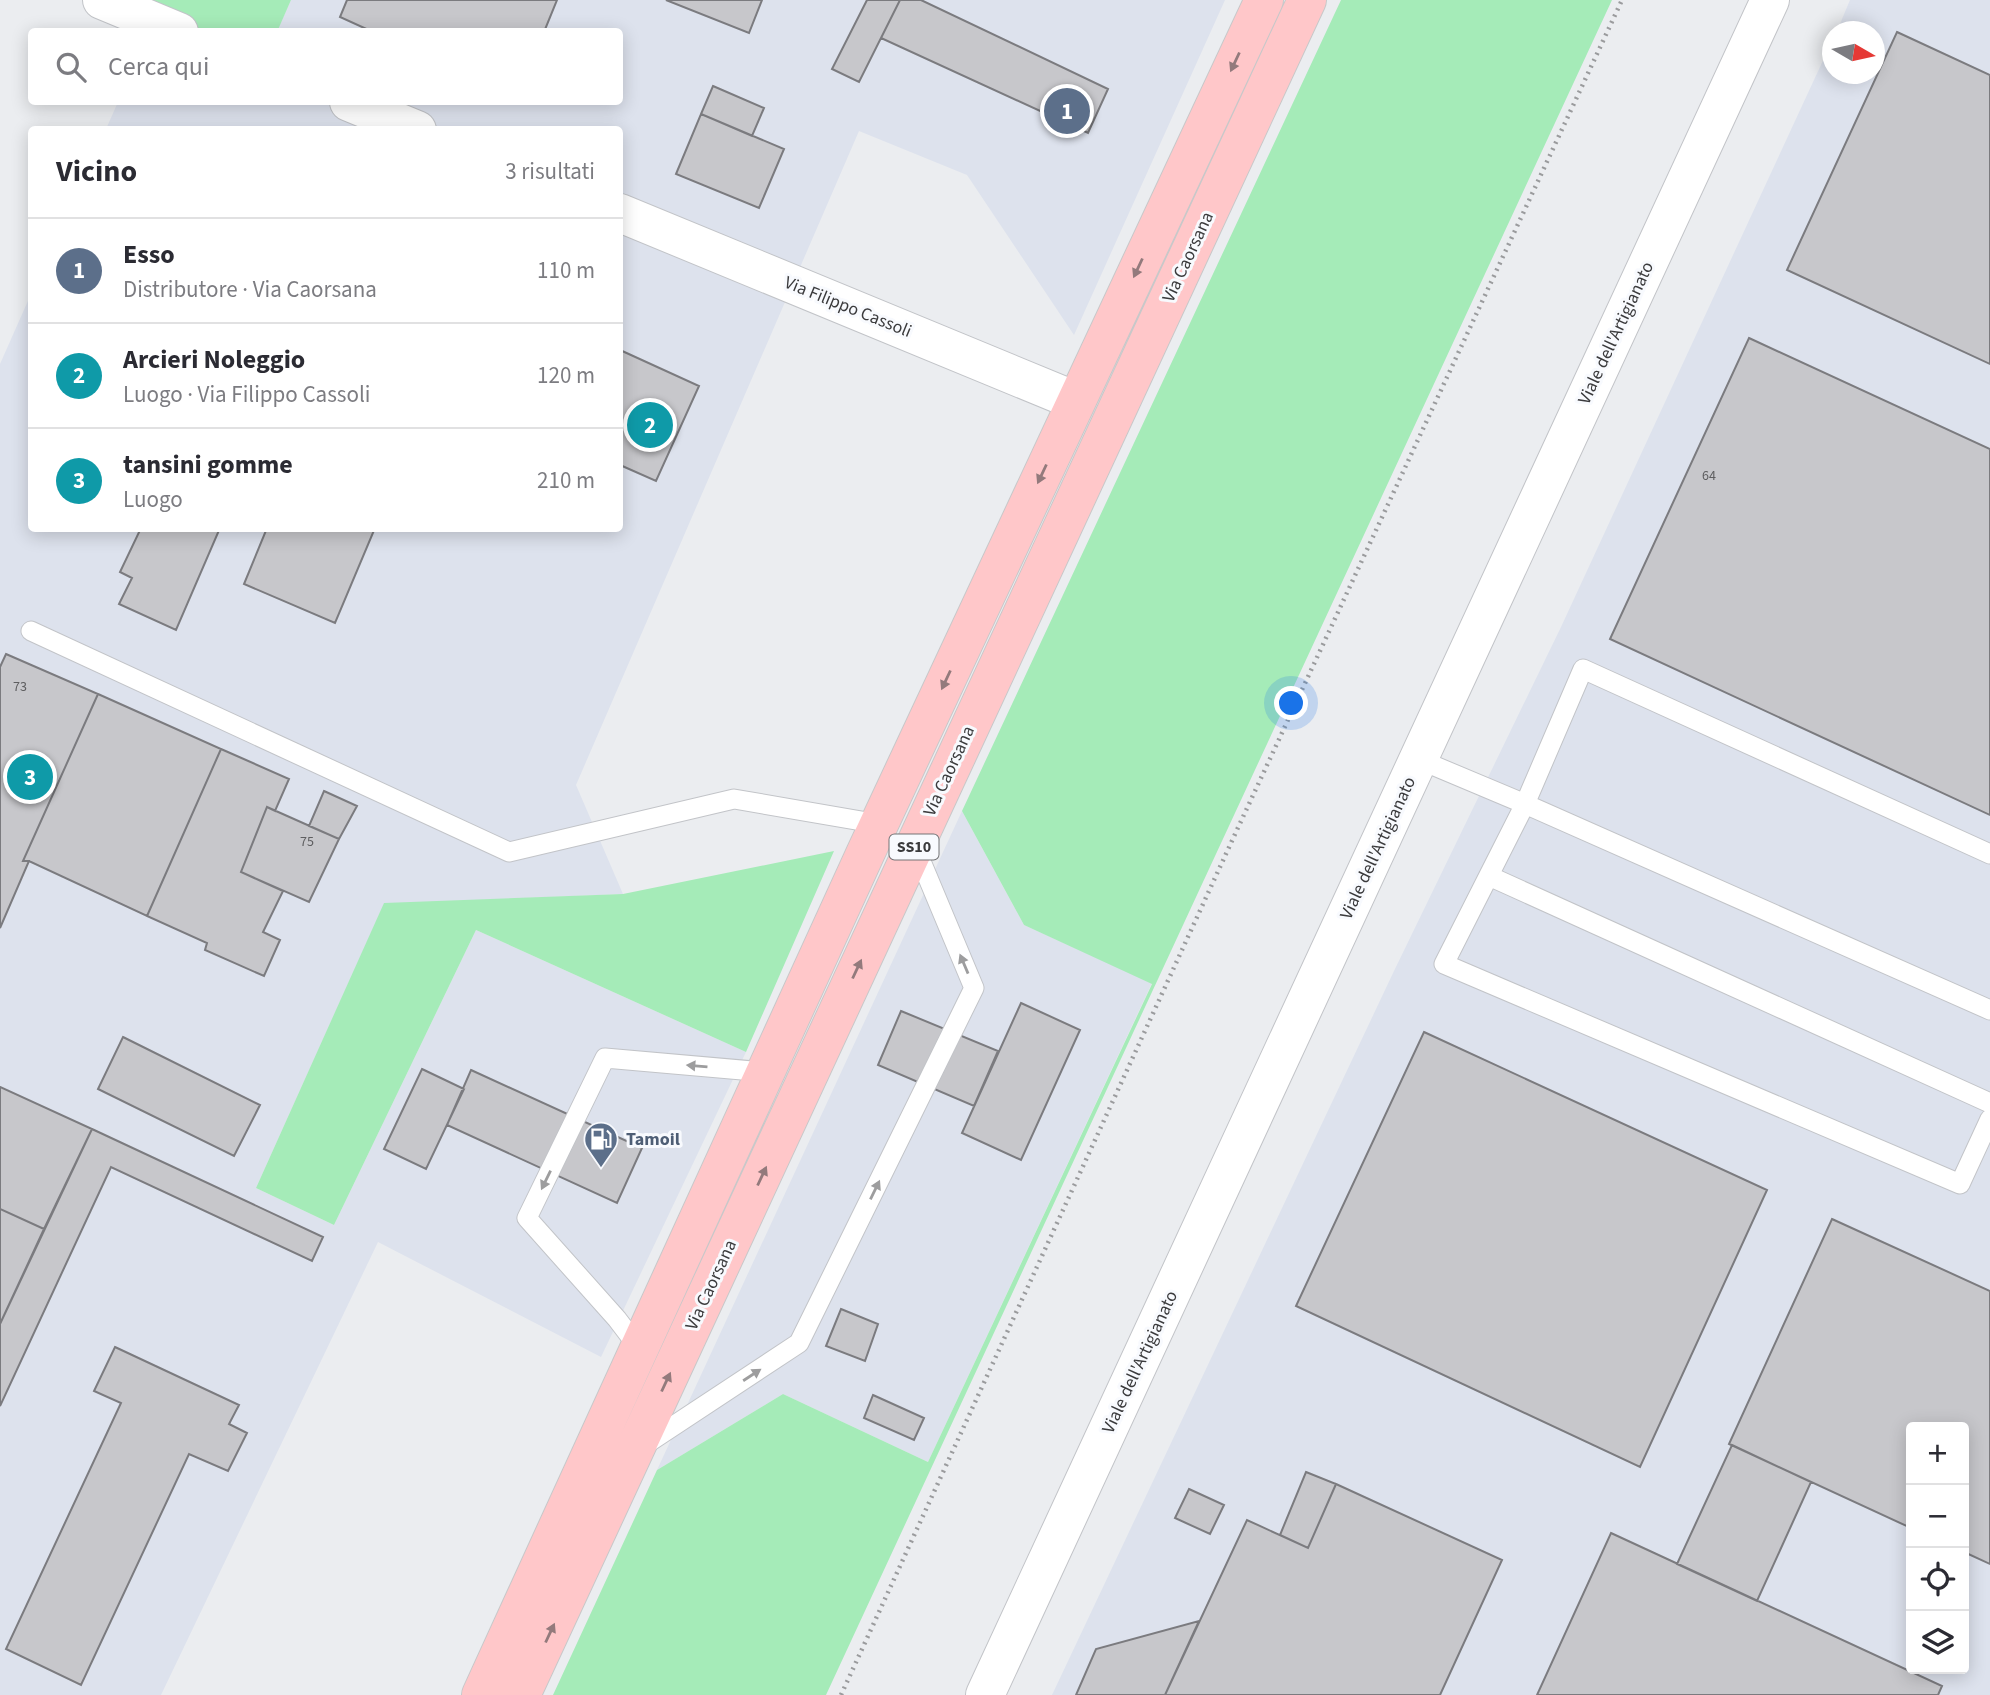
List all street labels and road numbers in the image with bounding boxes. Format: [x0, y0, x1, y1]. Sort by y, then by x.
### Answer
street label: Via Caorsana [1156, 208, 1220, 306]
street label: Viale dell'Artigianato [1572, 258, 1660, 408]
street label: Via Filippo Cassoli [781, 270, 915, 344]
street label: Via Caorsana [917, 722, 981, 820]
street label: Viale dell'Artigianato [1334, 773, 1422, 923]
road number: SS10 [890, 834, 939, 860]
street label: Via Caorsana [679, 1236, 743, 1334]
street label: Viale dell'Artigianato [1096, 1287, 1184, 1437]

